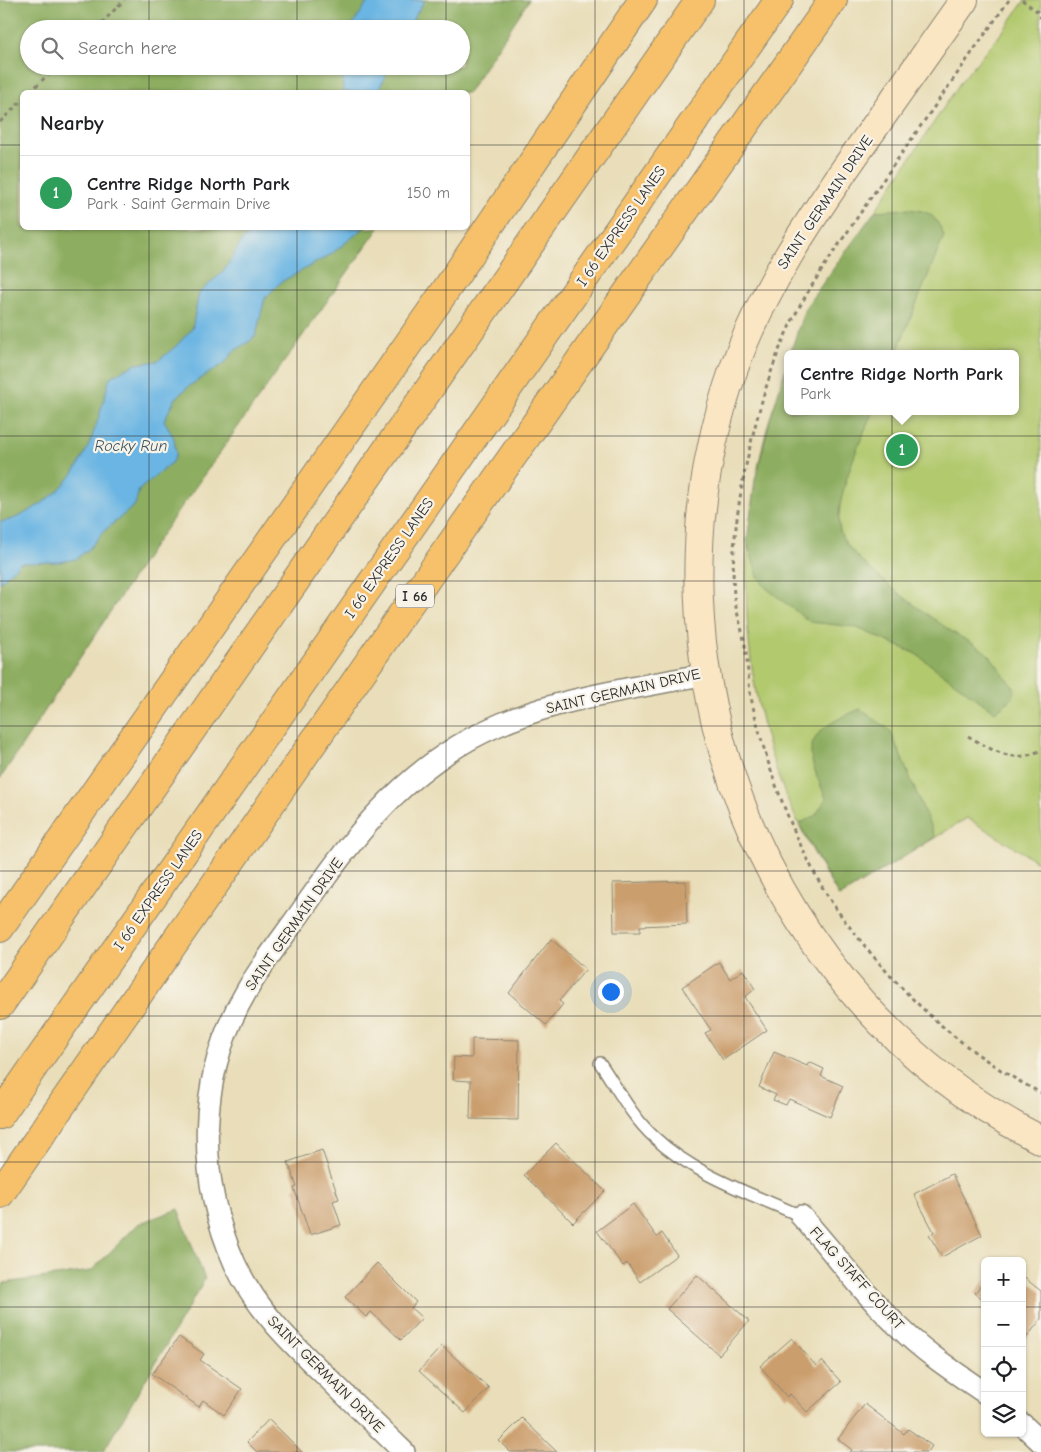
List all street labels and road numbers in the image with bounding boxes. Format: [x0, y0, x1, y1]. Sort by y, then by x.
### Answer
street label: SAINT GERMAIN DRIVE [773, 132, 877, 272]
street label: I 66 EXPRESS LANES [573, 162, 669, 290]
street label: I 66 EXPRESS LANES [341, 494, 437, 622]
road number: I 66 [396, 584, 434, 608]
street label: SAINT GERMAIN DRIVE [544, 664, 702, 718]
street label: I 66 EXPRESS LANES [110, 826, 206, 954]
street label: SAINT GERMAIN DRIVE [241, 854, 347, 994]
street label: FLAG STAFF COURT [806, 1223, 908, 1333]
street label: SAINT GERMAIN DRIVE [264, 1312, 388, 1436]

